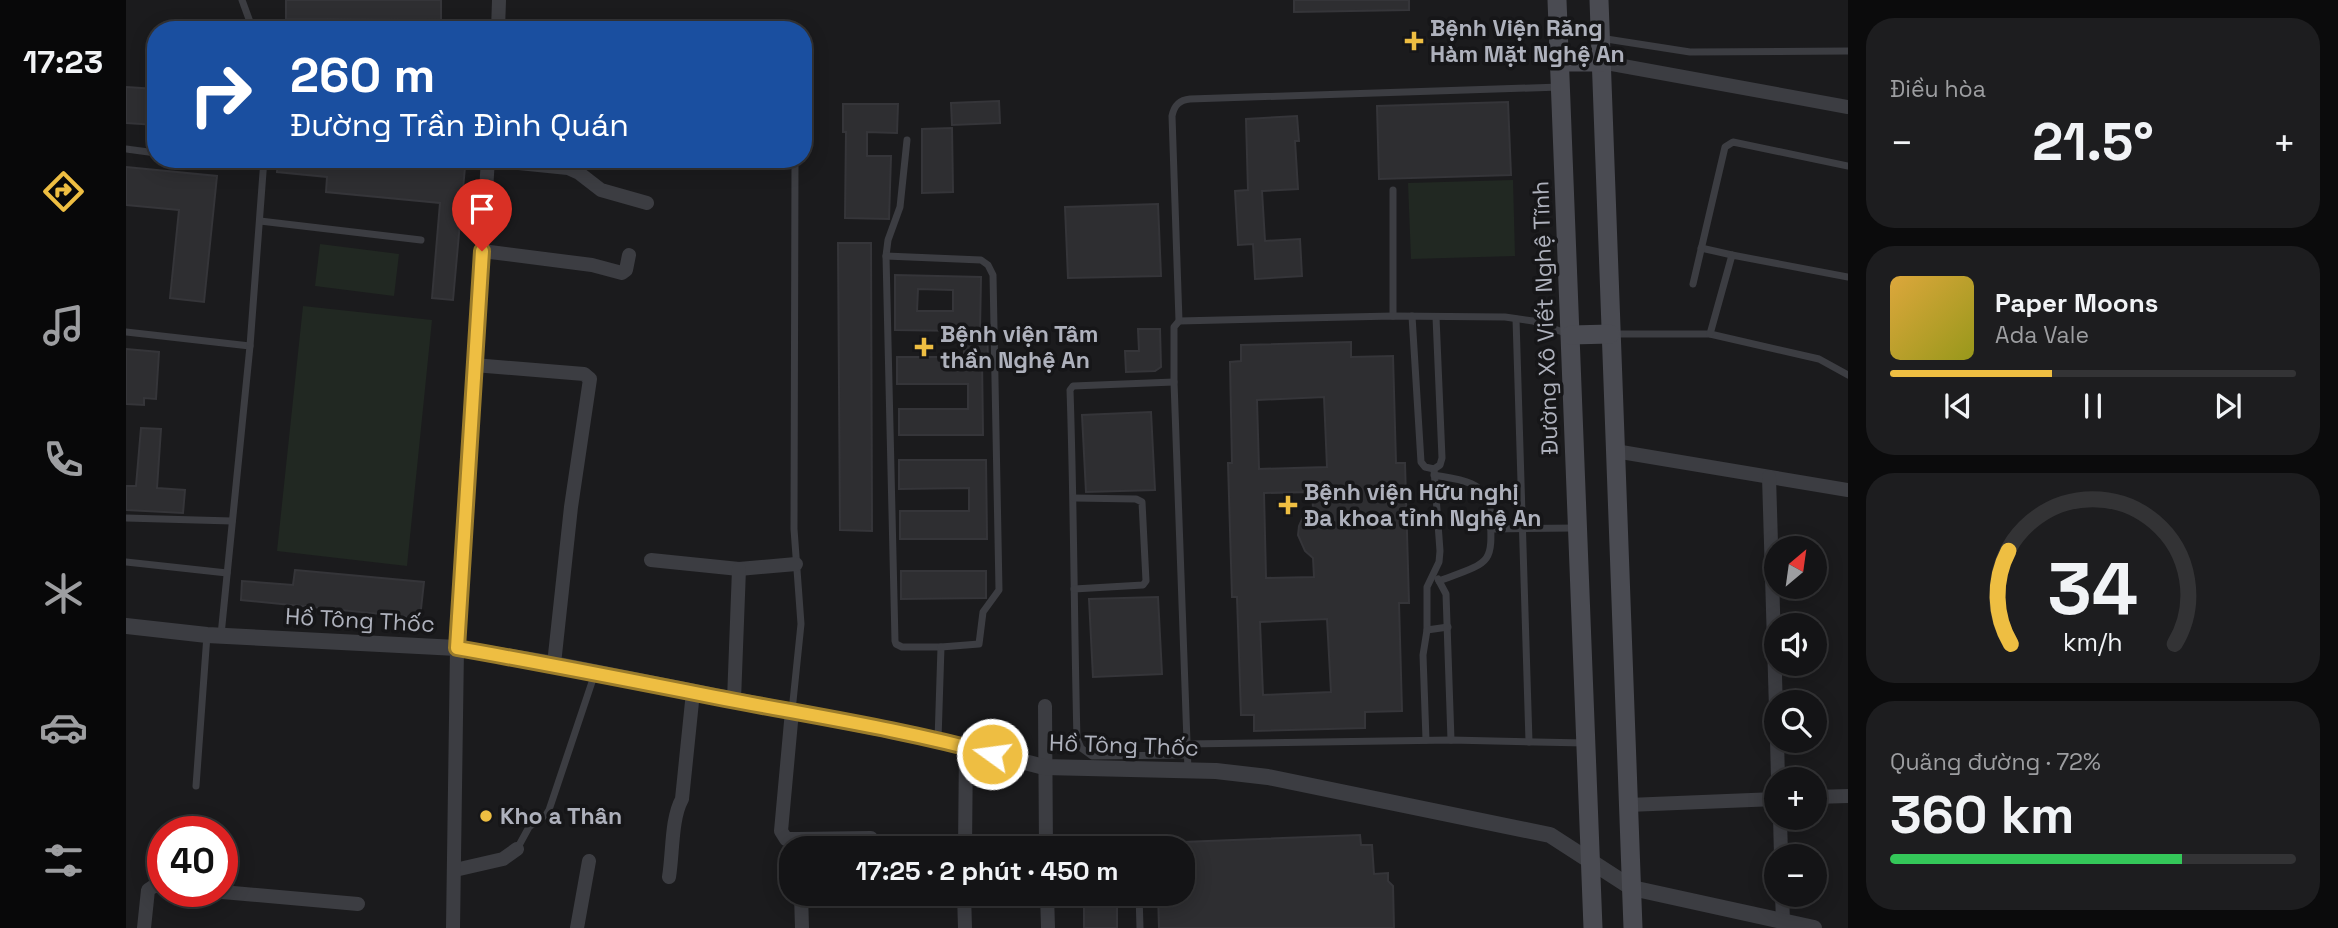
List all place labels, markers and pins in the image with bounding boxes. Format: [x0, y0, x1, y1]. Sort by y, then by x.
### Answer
place label: Bệnh Viện Răng Hàm Mặt Nghệ An [1430, 13, 1625, 69]
marker: Bệnh Viện Răng Hàm Mặt Nghệ An [1404, 31, 1424, 51]
pin [452, 179, 512, 251]
place label: Bệnh viện Tâm thần Nghệ An [940, 319, 1099, 375]
marker: Bệnh viện Tâm thần Nghệ An [914, 337, 934, 357]
place label: Bệnh viện Hữu nghị Đa khoa tỉnh Nghệ An [1304, 477, 1541, 533]
marker: Bệnh viện Hữu nghị Đa khoa tỉnh Nghệ An [1278, 495, 1298, 515]
place label: Kho a Thân [500, 801, 622, 831]
marker: Kho a Thân [478, 808, 494, 824]

